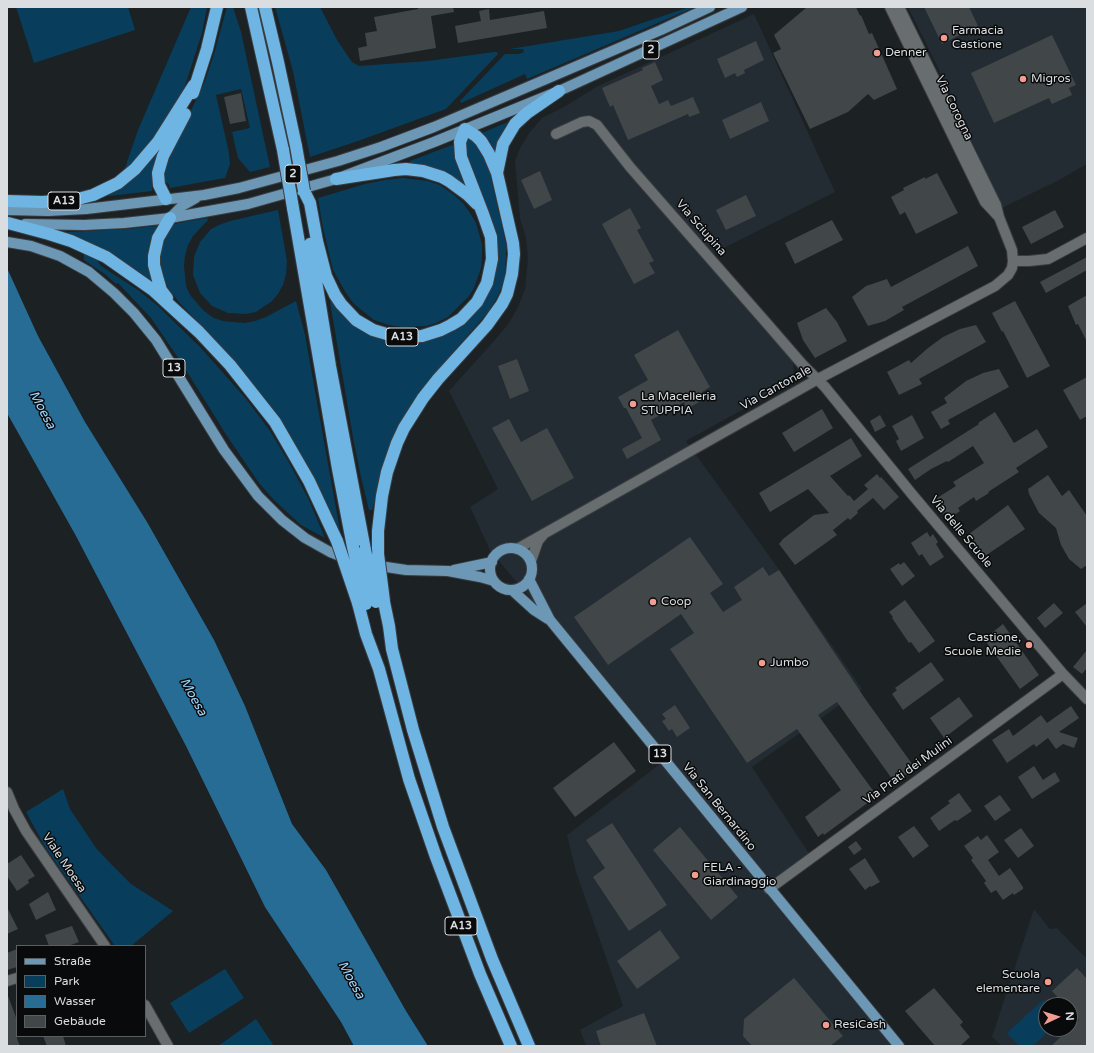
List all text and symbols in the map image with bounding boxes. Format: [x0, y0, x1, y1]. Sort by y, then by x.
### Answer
place label: Farmacia Castione [952, 24, 1004, 52]
marker: Farmacia Castione [939, 33, 949, 43]
road number: 2 [643, 41, 659, 59]
place label: Denner [885, 46, 927, 60]
marker: Denner [872, 48, 882, 58]
place label: Migros [1031, 72, 1071, 86]
street label: Via Corogna [932, 73, 976, 143]
marker: Migros [1018, 74, 1028, 84]
road number: 2 [285, 165, 301, 183]
road number: A13 [48, 192, 80, 210]
street label: Via Sciupina [673, 197, 729, 259]
road number: A13 [386, 328, 418, 346]
road number: 13 [163, 359, 185, 377]
street label: Via Cantonale [738, 363, 814, 413]
water label: Moesa [25, 388, 59, 432]
place label: La Macelleria STUPPIA [641, 390, 716, 418]
marker: La Macelleria STUPPIA [628, 399, 638, 409]
street label: Via delle Scuole [927, 493, 995, 571]
place label: Coop [661, 595, 691, 609]
marker: Coop [648, 597, 658, 607]
place label: Castione, Scuole Medie [944, 631, 1021, 659]
marker: Castione, Scuole Medie [1024, 640, 1034, 650]
place label: Jumbo [770, 656, 809, 670]
marker: Jumbo [757, 658, 767, 668]
water label: Moesa [176, 675, 210, 719]
street label: Via Prati dei Mulini [861, 734, 955, 808]
road number: 13 [649, 745, 671, 763]
street label: Via San Bernardino [679, 760, 759, 854]
street label: Viale Moesa [39, 830, 89, 896]
place label: FELA - Giardinaggio [703, 861, 776, 889]
marker: FELA - Giardinaggio [690, 870, 700, 880]
road number: A13 [445, 917, 477, 935]
legend [16, 945, 146, 1037]
text: Straße [54, 954, 91, 968]
water label: Moesa [334, 958, 368, 1002]
place label: Scuola elementare [976, 968, 1040, 996]
text: Park [54, 974, 80, 988]
marker: Scuola elementare [1043, 977, 1053, 987]
text: Wasser [54, 994, 95, 1008]
north arrow [1038, 997, 1078, 1037]
text: N [1063, 1011, 1076, 1021]
text: Gebäude [54, 1014, 106, 1028]
place label: ResiCash [834, 1018, 886, 1032]
marker: ResiCash [821, 1020, 831, 1030]

